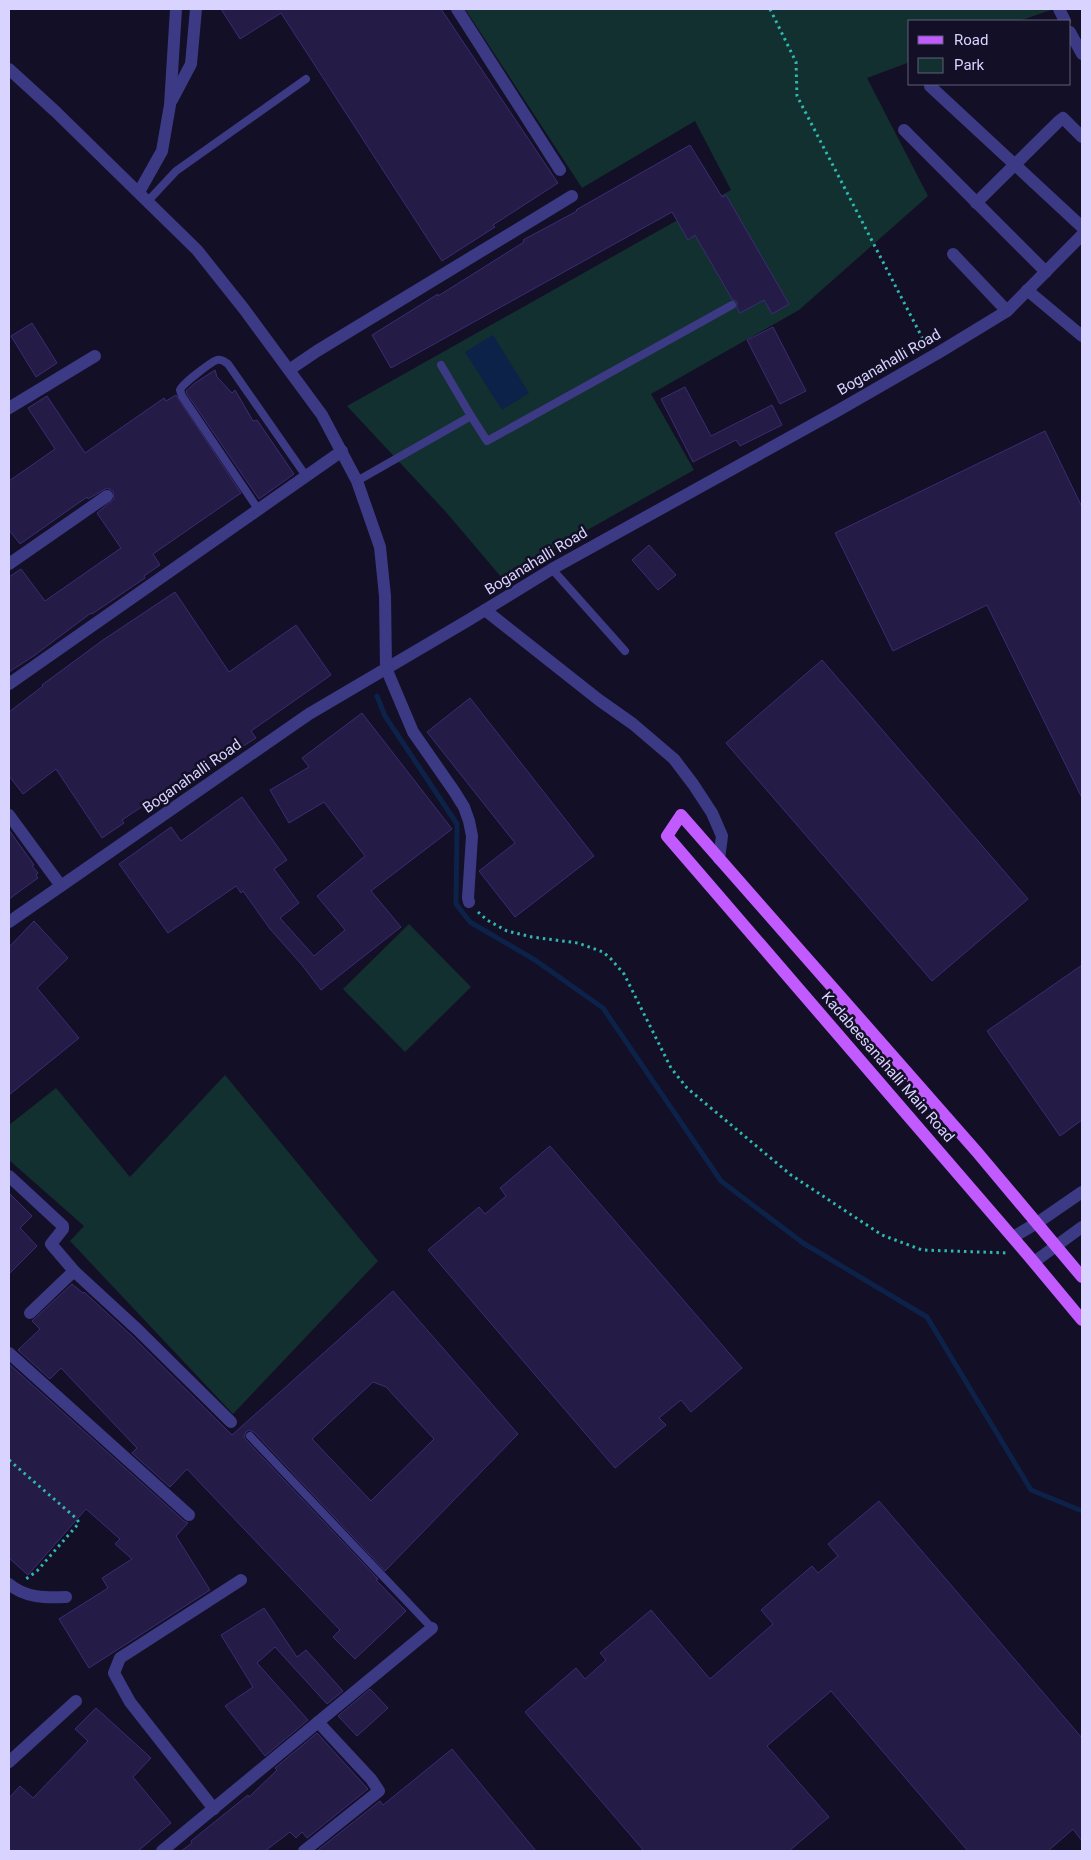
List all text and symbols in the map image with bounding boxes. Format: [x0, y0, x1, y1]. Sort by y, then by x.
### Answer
legend [908, 20, 1071, 85]
text: Road [954, 31, 988, 49]
text: Park [954, 56, 985, 74]
street label: Boganahalli Road [834, 325, 944, 399]
street label: Boganahalli Road [481, 523, 591, 599]
street label: Boganahalli Road [139, 735, 245, 817]
street label: Kadabeesanahalli Main Road [818, 988, 958, 1146]

